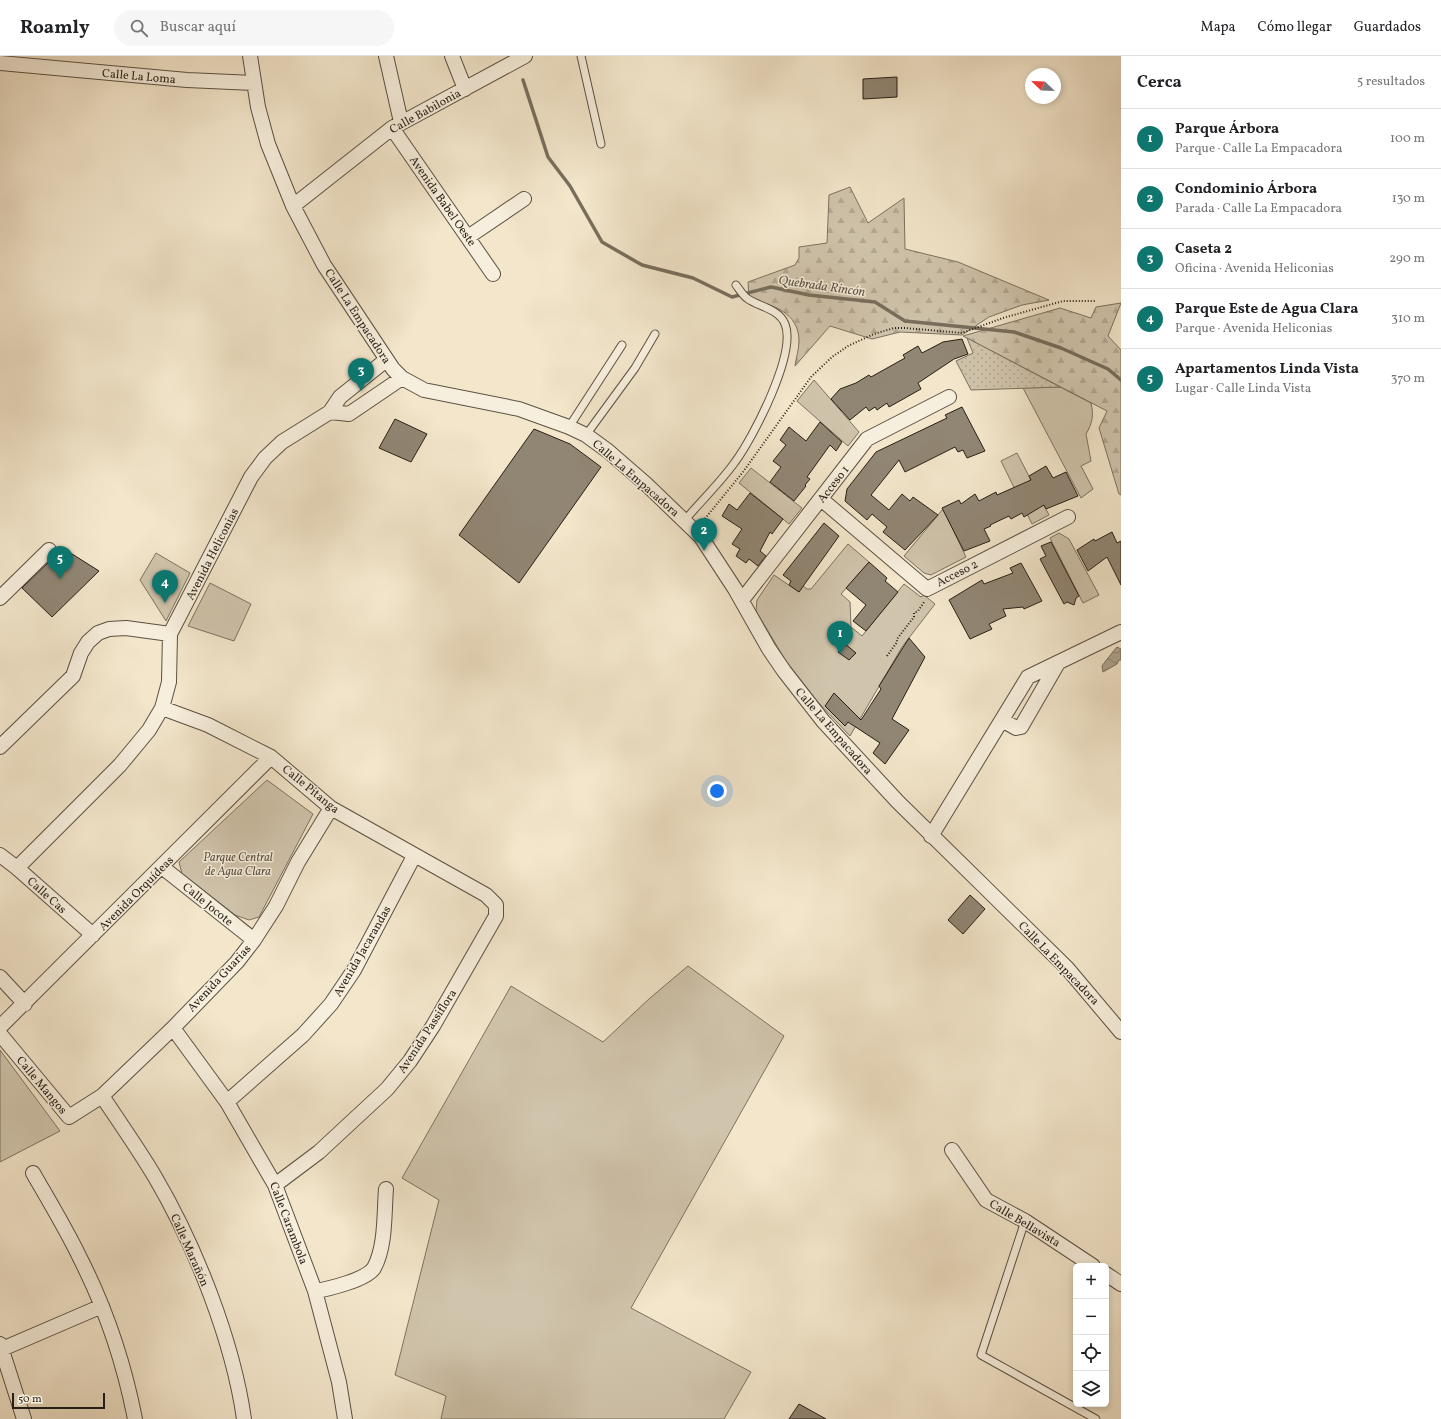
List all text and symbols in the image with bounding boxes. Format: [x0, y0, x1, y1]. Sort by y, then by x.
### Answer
search box [114, 10, 394, 46]
text: Roamly [20, 15, 90, 41]
icon: search [128, 17, 150, 39]
text: Buscar aquí [160, 17, 236, 38]
text: Mapa [1201, 18, 1236, 37]
text: Cómo llegar [1258, 18, 1332, 37]
text: Guardados [1354, 18, 1421, 37]
street label: Calle La Loma [101, 66, 176, 88]
north arrow [1025, 68, 1061, 104]
text: Cerca [1137, 71, 1182, 94]
text: 5 resultados [1357, 73, 1425, 91]
street label: Calle Babilonia [387, 86, 464, 138]
text: Parque Árbora [1175, 119, 1279, 140]
text: 1 [1147, 130, 1153, 148]
text: 100 m [1390, 130, 1425, 148]
text: Parque · Calle La Empacadora [1175, 140, 1342, 158]
street label: Avenida Babel Oeste [405, 153, 479, 250]
text: Condominio Árbora [1175, 179, 1317, 200]
text: 2 [1147, 190, 1153, 208]
text: 130 m [1392, 190, 1425, 208]
text: Parada · Calle La Empacadora [1175, 200, 1342, 218]
text: Caseta 2 [1175, 239, 1232, 260]
text: 3 [1147, 250, 1153, 268]
text: 290 m [1389, 250, 1425, 268]
text: Oficina · Avenida Heliconias [1175, 260, 1334, 278]
street label: Calle La Empacadora [320, 266, 394, 367]
water label: Quebrada Rincón [777, 272, 867, 302]
text: Parque Este de Agua Clara [1175, 299, 1358, 320]
text: 4 [1146, 310, 1154, 328]
text: 310 m [1391, 310, 1425, 328]
text: Parque · Avenida Heliconias [1175, 320, 1332, 338]
pin: 3 [348, 358, 374, 391]
text: Apartamentos Linda Vista [1175, 359, 1359, 380]
text: 5 [1147, 370, 1153, 388]
text: 370 m [1391, 370, 1425, 388]
text: Lugar · Calle Linda Vista [1175, 380, 1311, 398]
street label: Calle La Empacadora [588, 437, 682, 521]
street label: Acceso 1 [814, 463, 853, 507]
street label: Avenida Heliconias [183, 506, 243, 603]
pin: 2 [691, 518, 717, 551]
pin: 5 [47, 546, 73, 579]
street label: Acceso 2 [934, 557, 981, 591]
pin: 4 [152, 570, 178, 603]
pin: 1 [827, 621, 853, 654]
street label: Calle La Empacadora [791, 685, 875, 779]
street label: Calle Pitanga [278, 762, 342, 818]
your location [707, 781, 727, 801]
park label: Parque Central de Agua Clara [203, 850, 273, 880]
street label: Avenida Orquídeas [96, 853, 178, 935]
street label: Calle Cas [23, 874, 70, 918]
street label: Calle Jocote [179, 879, 236, 930]
street label: Avenida Jacarandas [330, 903, 396, 1000]
street label: Calle La Empacadora [1014, 918, 1102, 1009]
street label: Avenida Guarias [184, 941, 255, 1016]
street label: Avenida Passiflora [395, 986, 461, 1077]
street label: Calle Mangos [12, 1053, 70, 1118]
street label: Calle Carambola [265, 1180, 311, 1267]
street label: Calle Bellavista [986, 1196, 1063, 1251]
street label: Calle Marañón [166, 1212, 212, 1289]
map controls [1073, 1263, 1109, 1407]
button: + [1073, 1263, 1109, 1299]
button: − [1073, 1299, 1109, 1335]
button: locate [1073, 1335, 1109, 1371]
button: layers [1073, 1371, 1109, 1407]
scale bar [12, 1391, 105, 1410]
text: 50 m [18, 1392, 42, 1407]

